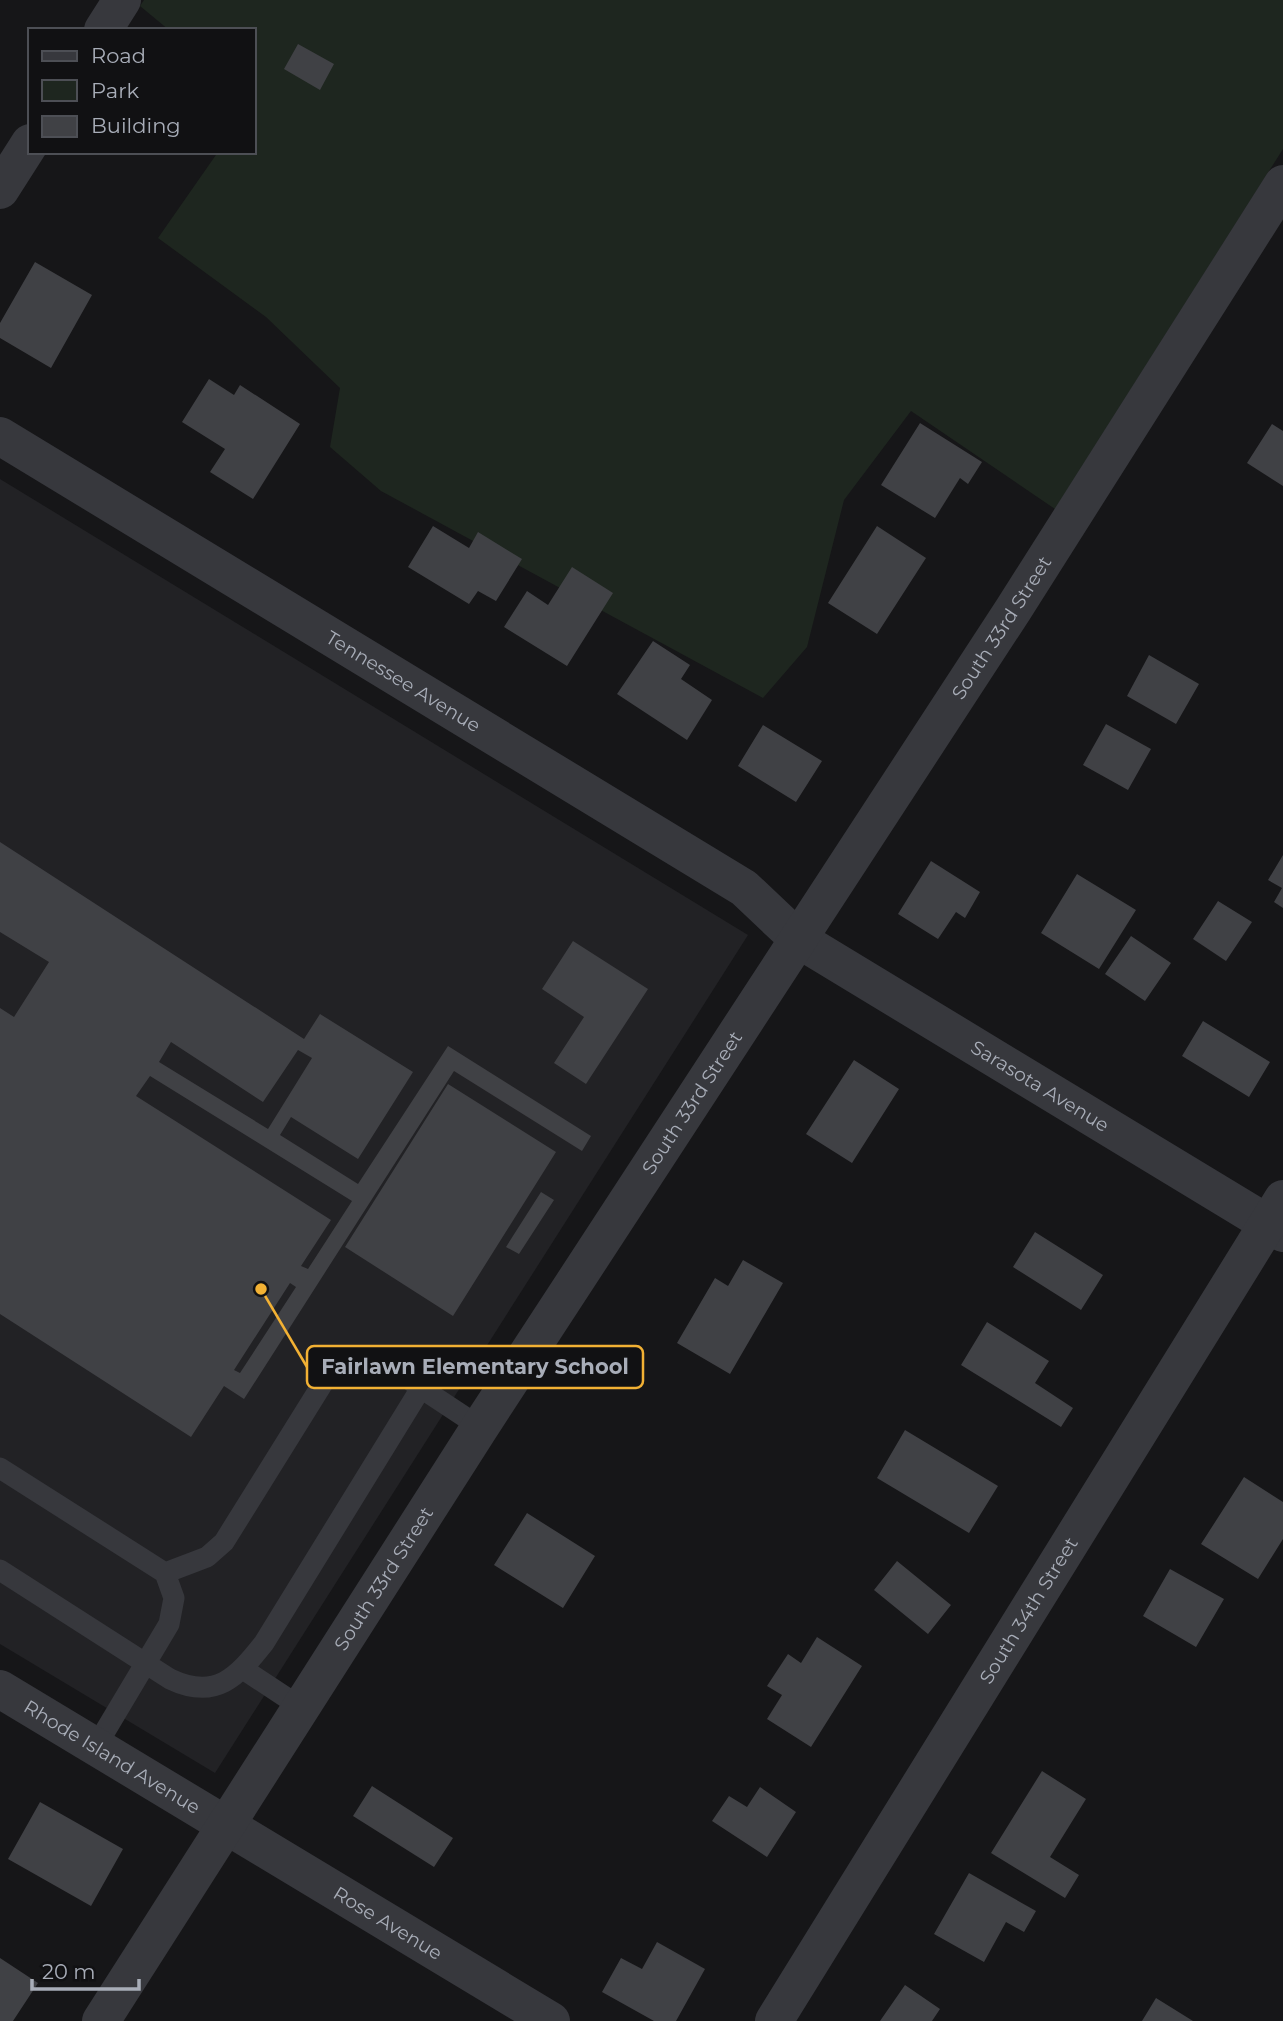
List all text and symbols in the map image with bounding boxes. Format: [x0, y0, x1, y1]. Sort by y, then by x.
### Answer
legend [28, 28, 256, 154]
text: Road [91, 43, 146, 68]
text: Park [91, 78, 139, 103]
text: Building [91, 113, 181, 138]
street label: South 33rd Street [947, 552, 1056, 704]
street label: Tennessee Avenue [322, 626, 485, 737]
street label: South 33rd Street [637, 1027, 747, 1179]
street label: Sarasota Avenue [967, 1036, 1113, 1137]
callout: Fairlawn Elementary School [307, 1346, 643, 1388]
text: Fairlawn Elementary School [321, 1354, 629, 1379]
street label: South 33rd Street [329, 1502, 438, 1655]
street label: South 34th Street [975, 1533, 1083, 1688]
street label: Rhode Island Avenue [20, 1695, 204, 1819]
street label: Rose Avenue [329, 1882, 446, 1965]
scale bar [32, 1948, 138, 1992]
text: 20 m [42, 1959, 96, 1984]

